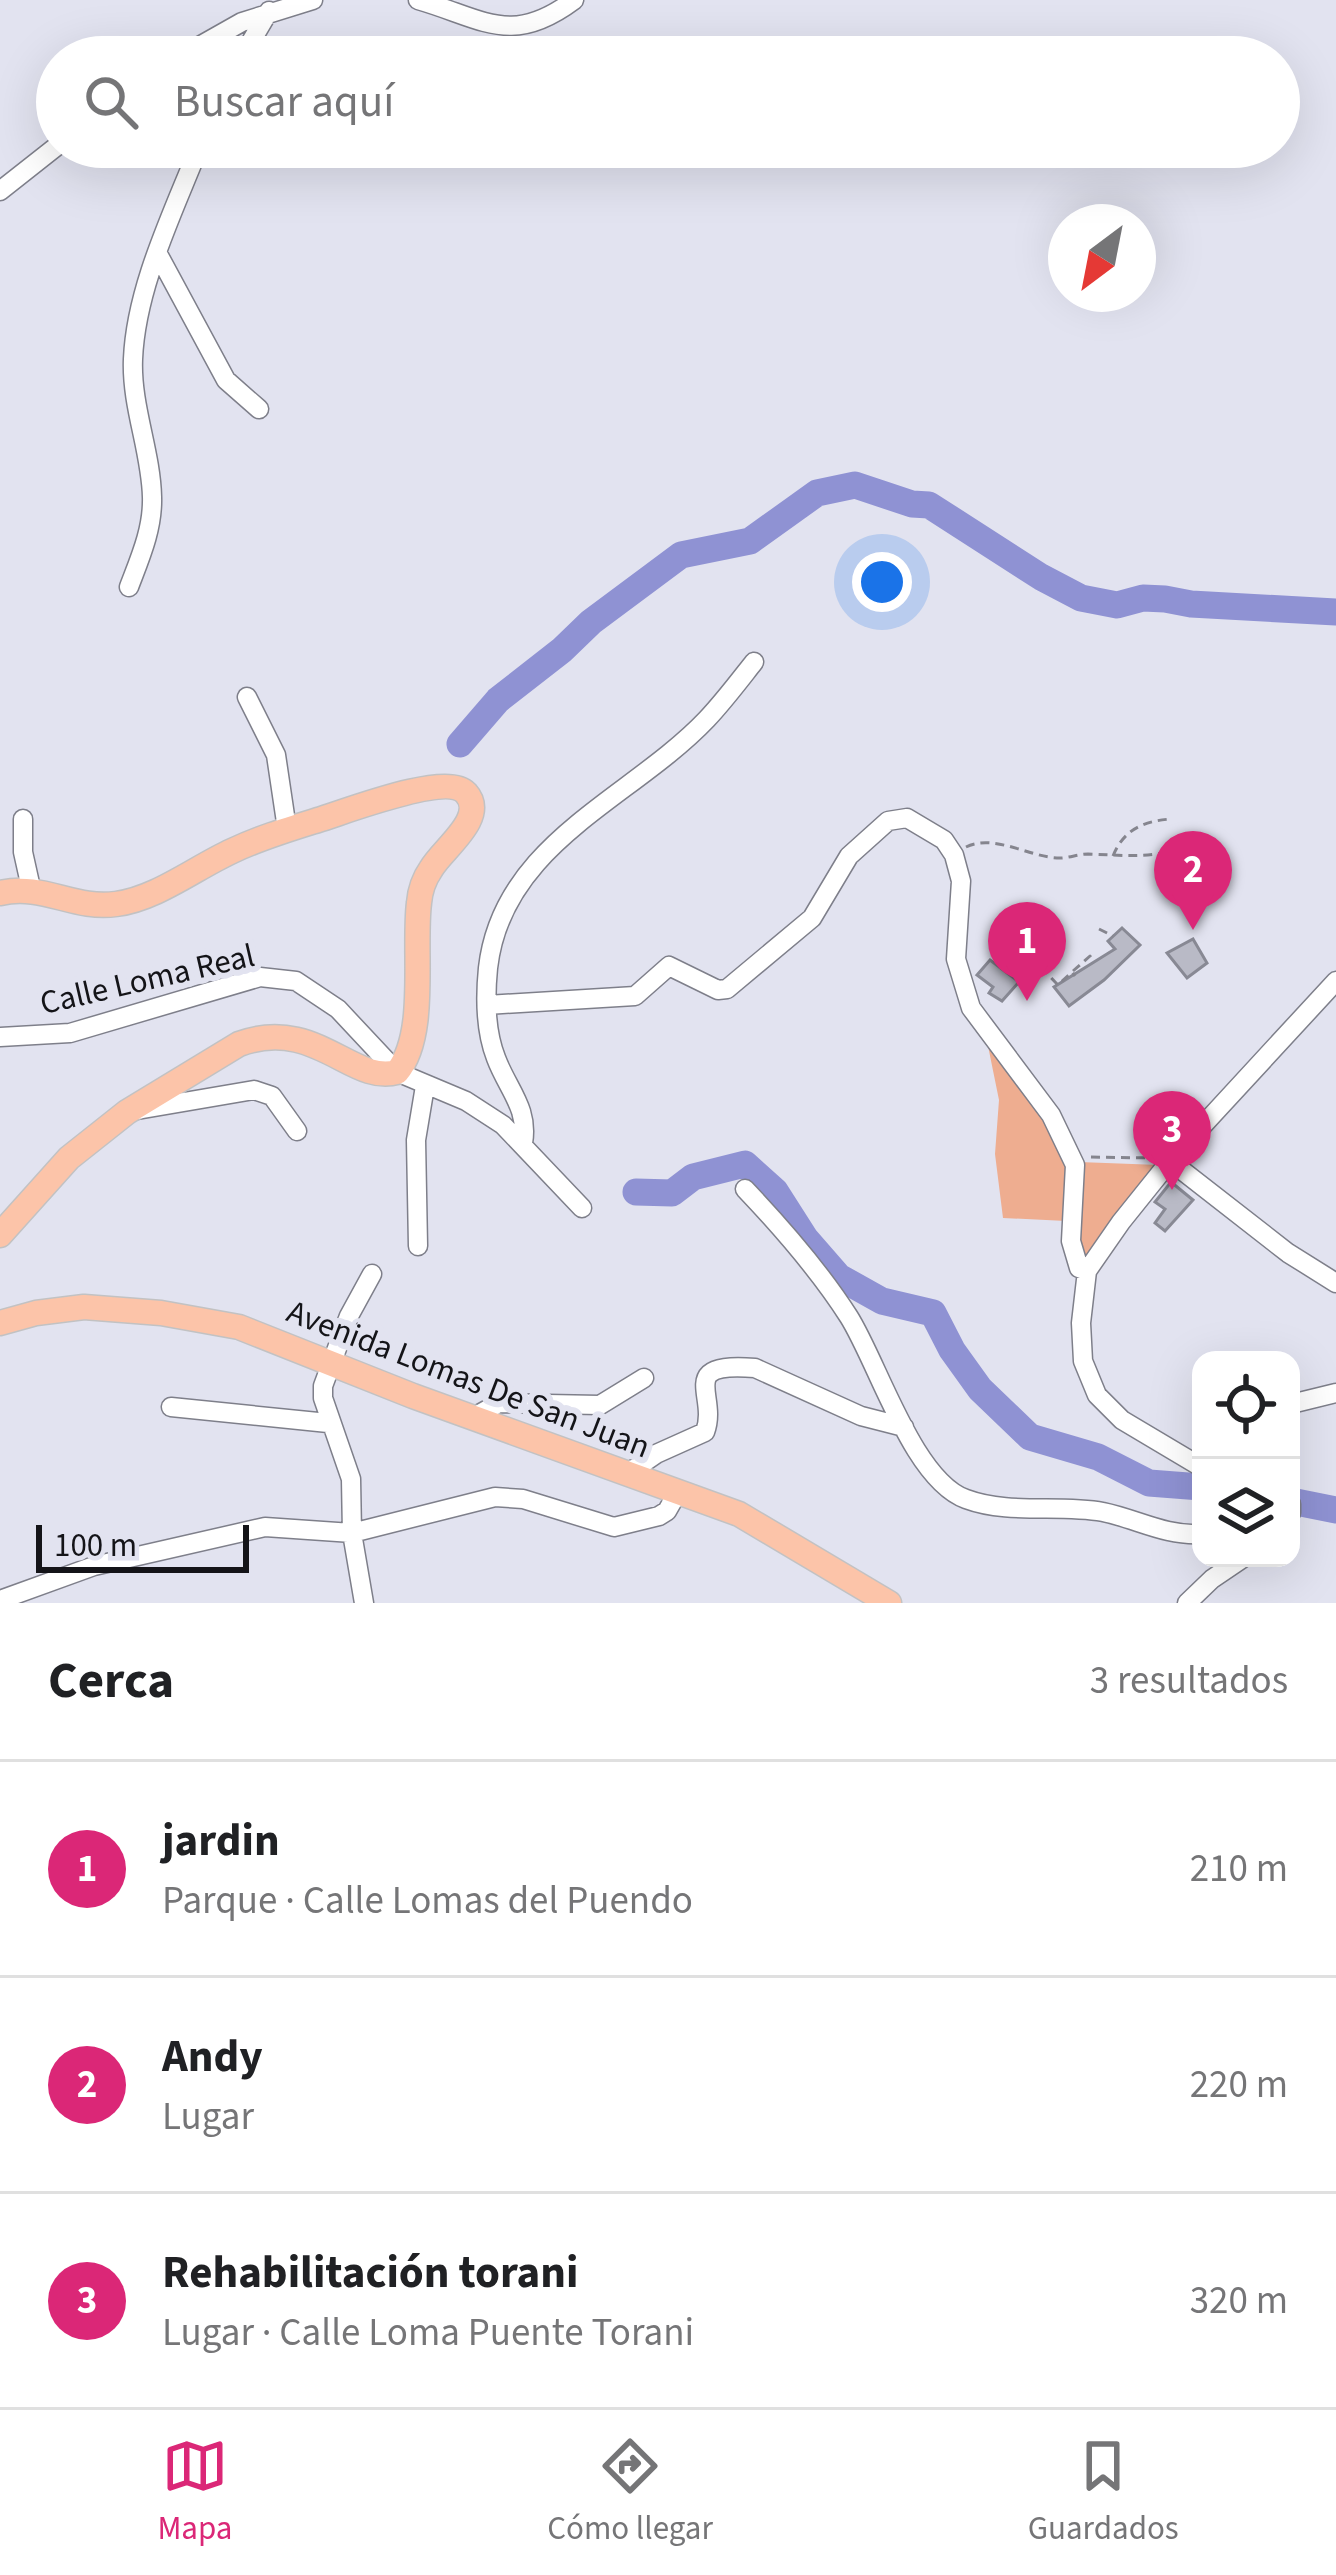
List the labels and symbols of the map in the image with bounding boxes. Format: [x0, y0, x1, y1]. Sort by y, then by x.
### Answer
north arrow [1048, 204, 1156, 312]
your location [852, 552, 912, 612]
pin: 2 [1154, 831, 1232, 930]
pin: 1 [988, 902, 1066, 1001]
street label: Calle Loma Real [35, 932, 259, 1027]
pin: 3 [1133, 1091, 1211, 1190]
street label: Avenida Lomas De San Juan [280, 1288, 657, 1470]
scale bar [36, 1519, 249, 1572]

